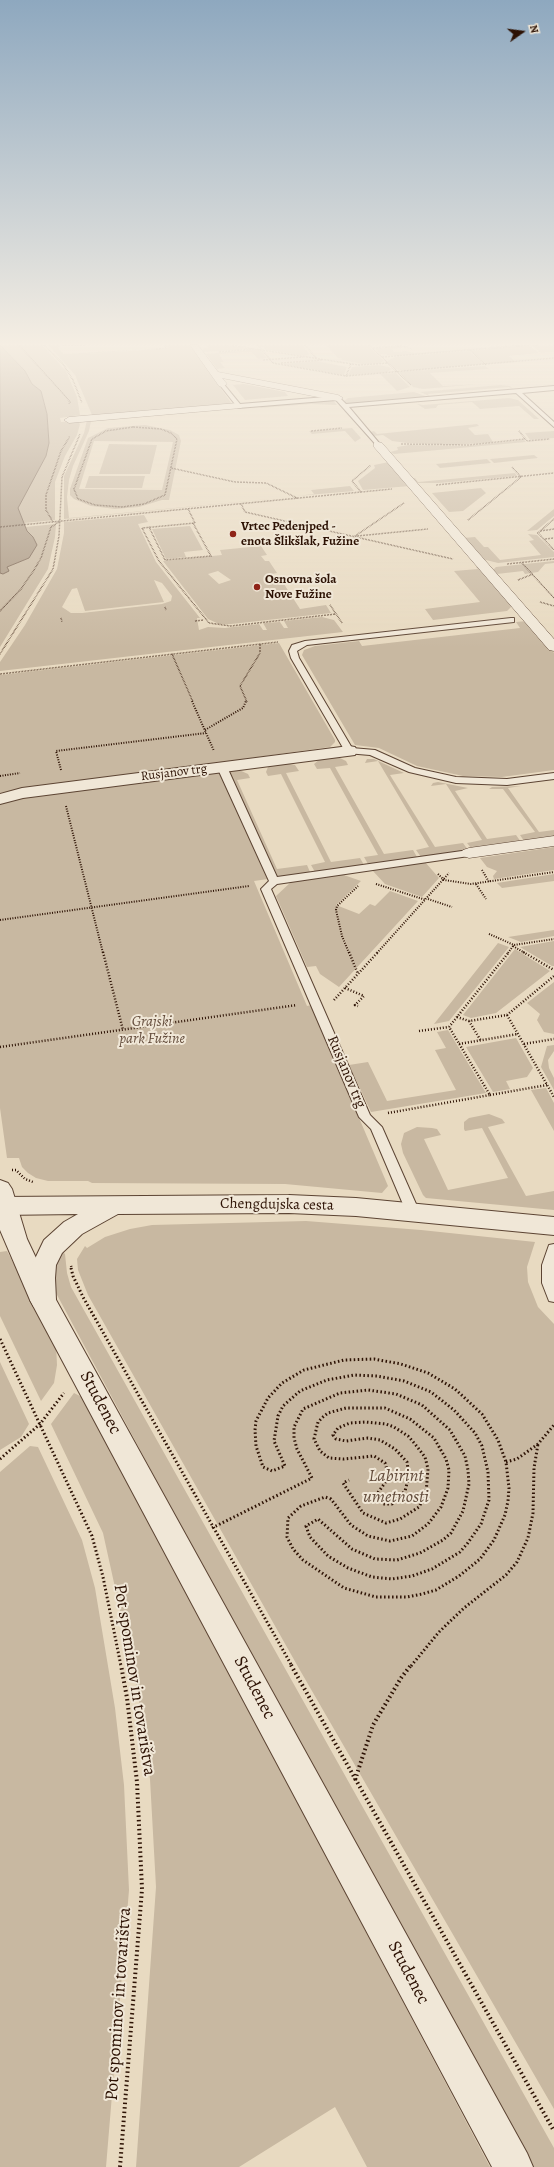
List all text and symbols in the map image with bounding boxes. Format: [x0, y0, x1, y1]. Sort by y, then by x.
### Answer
north arrow [502, 12, 542, 52]
text: N [526, 23, 542, 35]
place label: Vrtec Pedenjped - enota Šlikšlak, Fužine [241, 519, 359, 550]
marker: Vrtec Pedenjped - enota Šlikšlak, Fužine [228, 529, 238, 539]
place label: Osnovna šola Nove Fužine [265, 572, 337, 603]
marker: Osnovna šola Nove Fužine [252, 582, 262, 592]
street label: Rusjanov trg [140, 761, 208, 785]
park label: Grajski park Fužine [119, 1013, 185, 1048]
street label: Rusjanov trg [323, 1033, 369, 1111]
street label: Chengdujska cesta [220, 1195, 334, 1215]
street label: Studenec [74, 1368, 126, 1438]
park label: Labirint umetnosti [363, 1466, 429, 1508]
street label: Pot spominov in tovarištva [108, 1583, 160, 1777]
street label: Studenec [228, 1653, 280, 1723]
street label: Pot spominov in tovarištva [101, 1907, 137, 2101]
street label: Studenec [382, 1938, 434, 2008]

